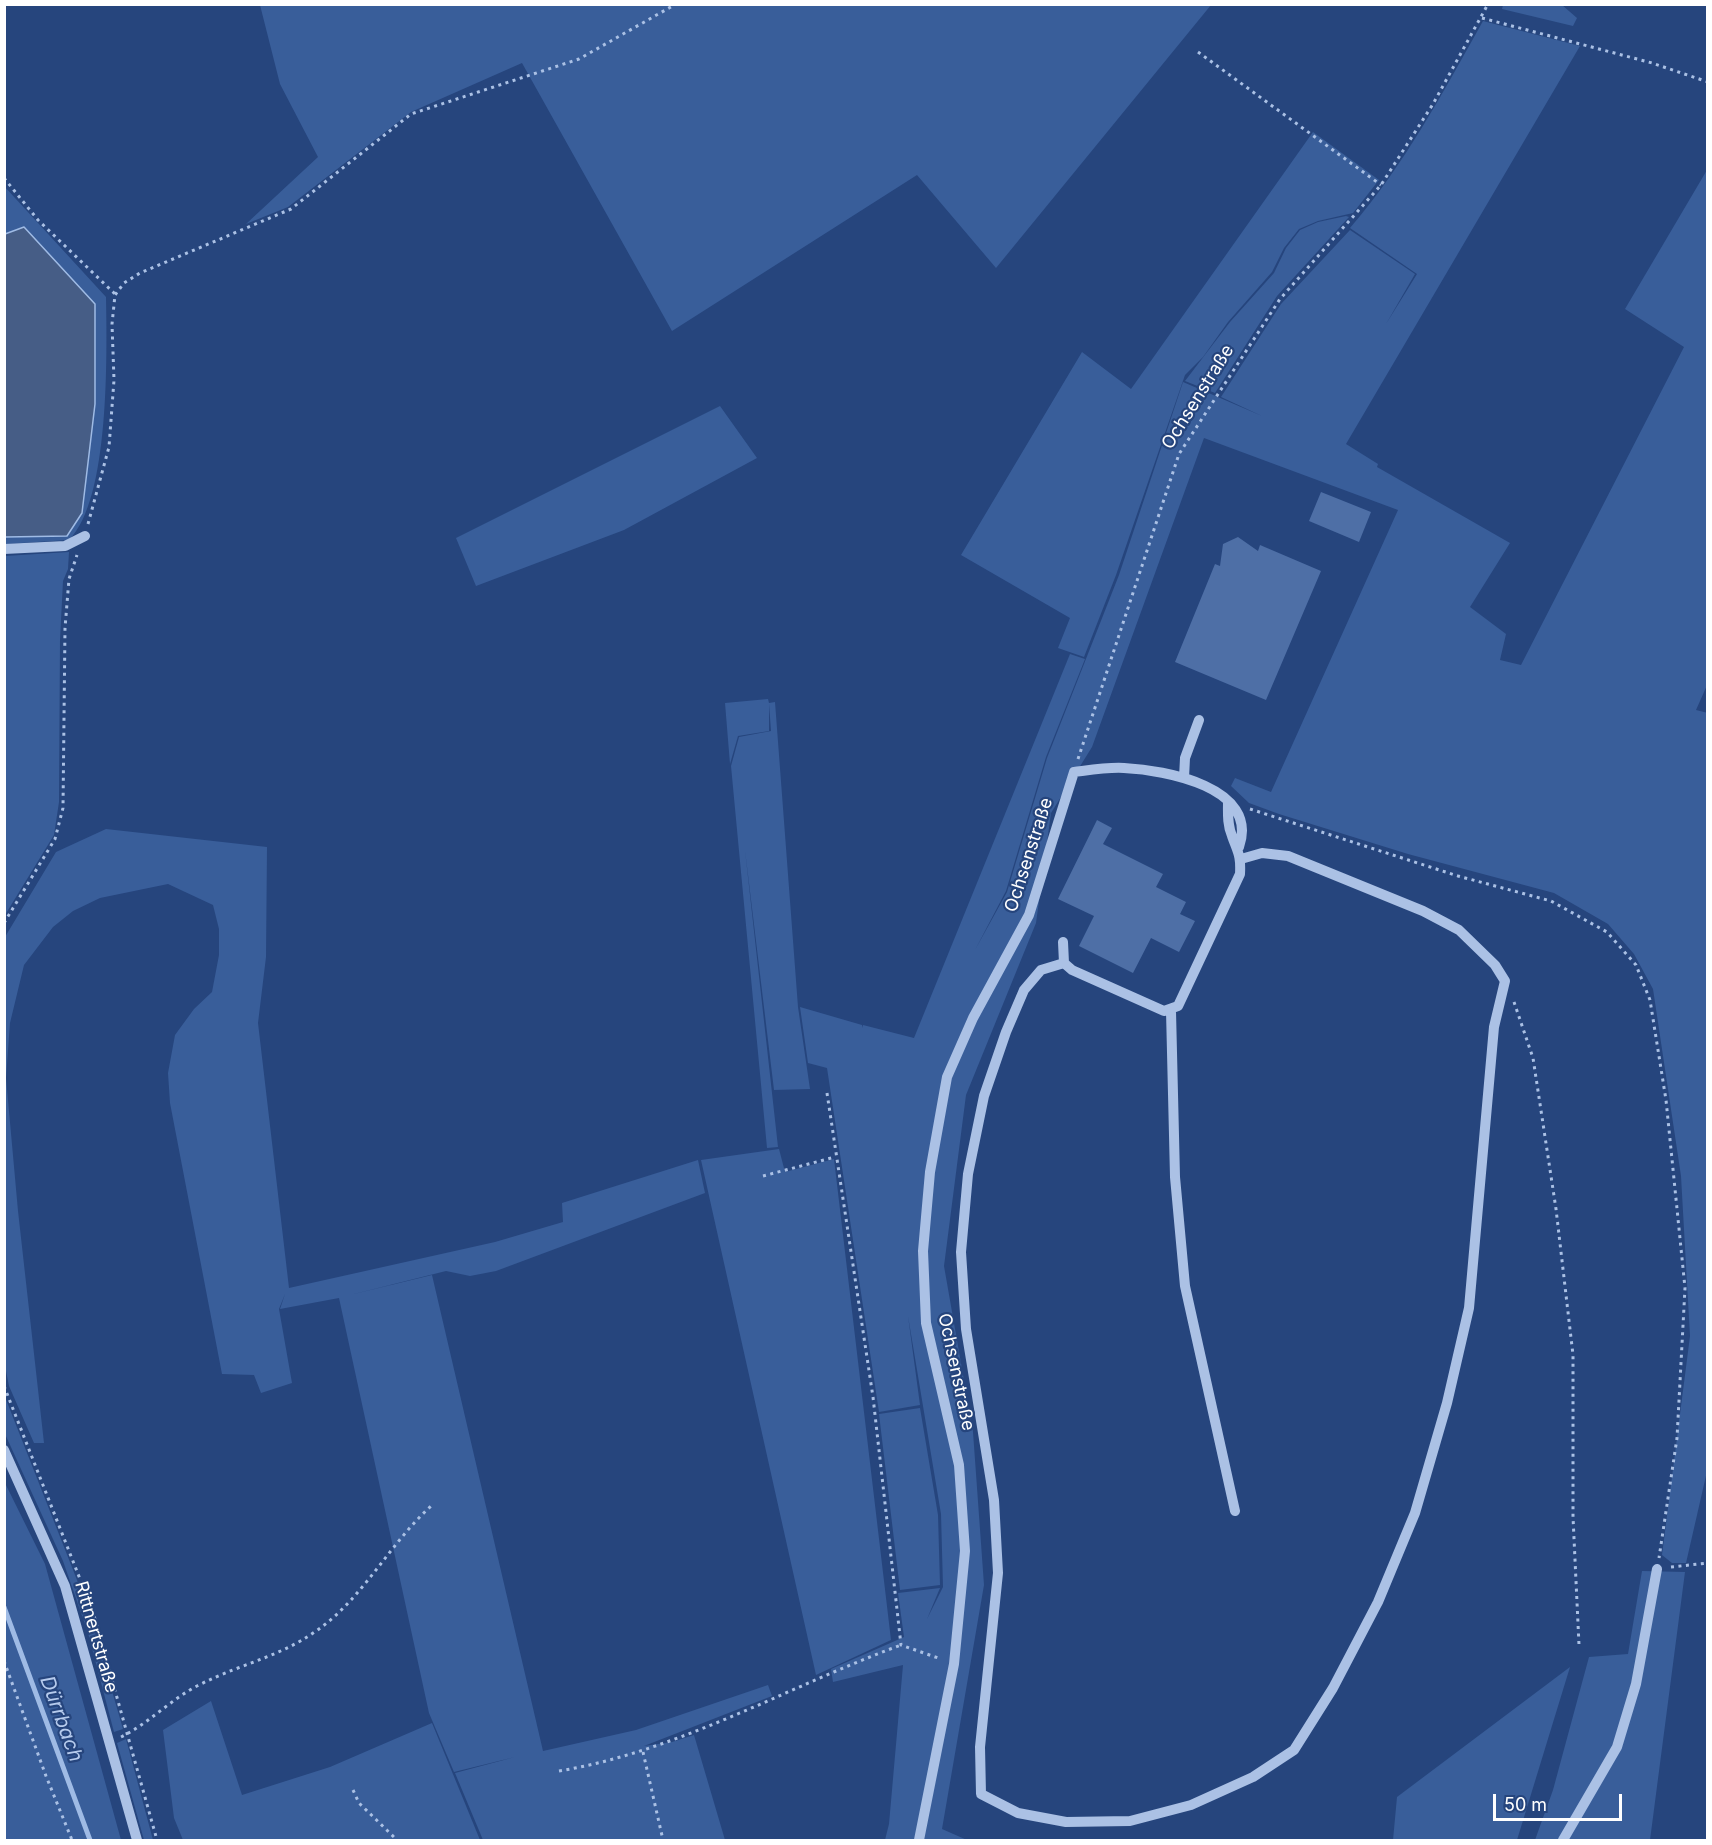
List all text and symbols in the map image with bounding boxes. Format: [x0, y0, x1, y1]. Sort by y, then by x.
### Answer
street label: Ochsenstraße [1157, 341, 1239, 453]
street label: Ochsenstraße [1000, 795, 1058, 915]
street label: Ochsenstraße [933, 1311, 979, 1433]
street label: Rittnertstraße [70, 1579, 122, 1695]
water label: Dürrbach [34, 1673, 88, 1765]
scale bar [1496, 1782, 1625, 1820]
text: 50 m [1504, 1794, 1547, 1815]

